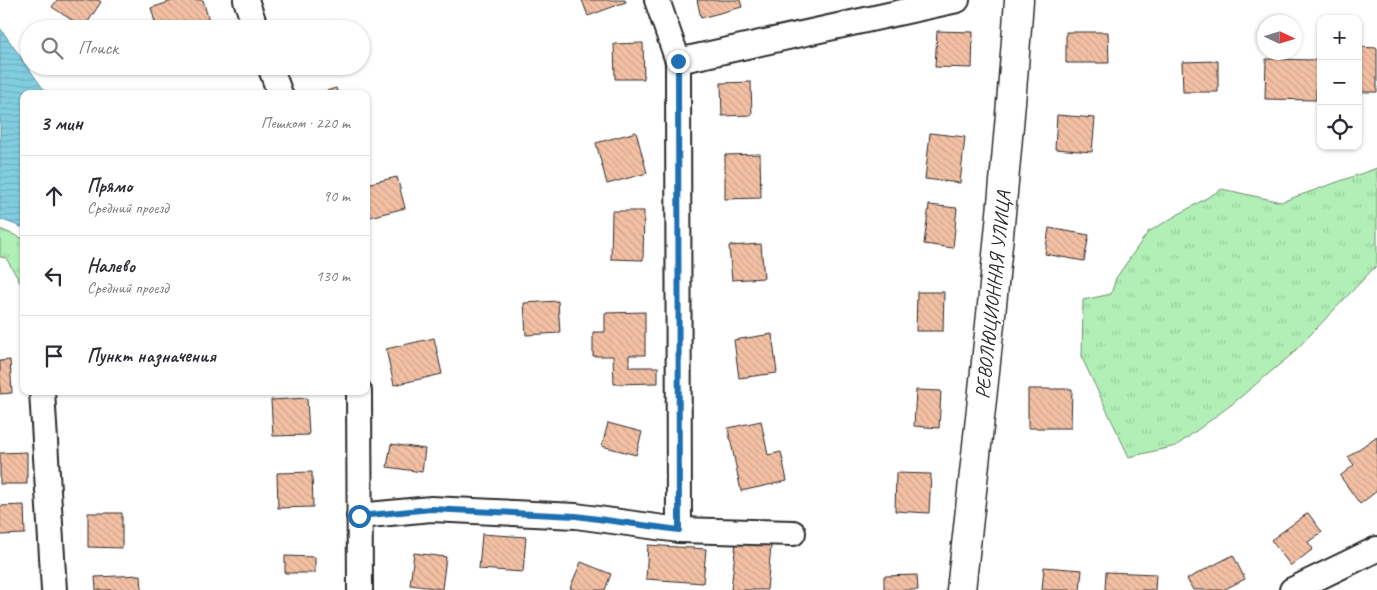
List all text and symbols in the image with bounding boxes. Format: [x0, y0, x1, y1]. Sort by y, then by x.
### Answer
north arrow [1257, 15, 1302, 60]
map controls [1317, 15, 1362, 150]
button: + [1317, 15, 1362, 60]
search box [20, 20, 370, 75]
icon: search [38, 34, 66, 62]
text: Поиск [78, 36, 118, 60]
route end [667, 50, 690, 73]
button: − [1317, 60, 1362, 105]
button: locate [1317, 105, 1362, 150]
text: 3 мин [40, 110, 83, 136]
text: Пешком · 220 m [261, 113, 350, 133]
text: Прямо [87, 174, 132, 198]
icon: ahead [40, 182, 68, 210]
text: 90 m [323, 186, 350, 206]
street label: РЕВОЛЮЦИОННАЯ УЛИЦА [970, 189, 1016, 400]
text: Средний проезд [87, 198, 169, 218]
text: Налево [87, 254, 135, 278]
icon: left [40, 262, 68, 290]
text: 130 m [316, 266, 350, 286]
text: Средний проезд [87, 278, 169, 298]
icon: arrive [40, 342, 68, 370]
text: Пункт назначения [87, 344, 216, 368]
route start [348, 505, 371, 528]

